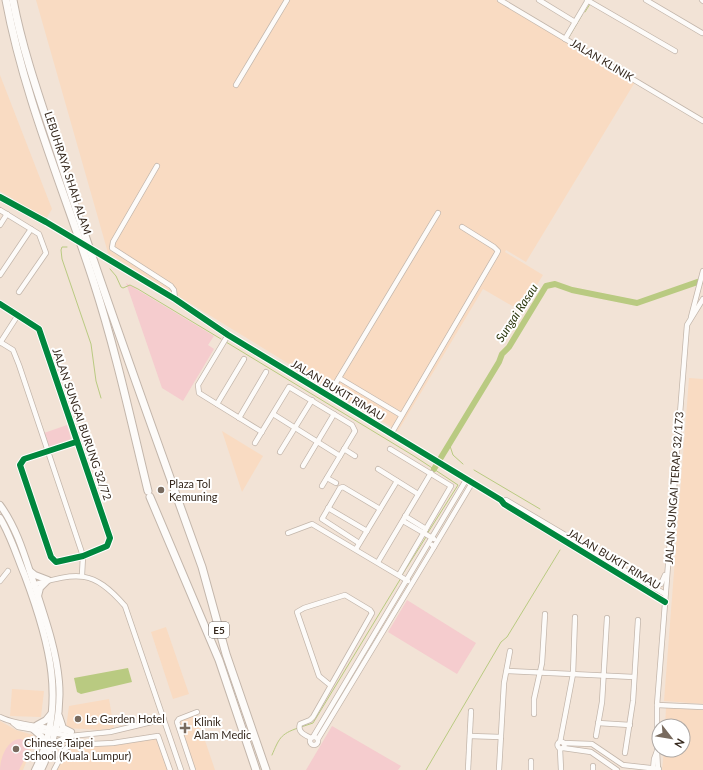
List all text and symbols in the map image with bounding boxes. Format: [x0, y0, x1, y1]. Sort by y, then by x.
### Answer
street label: JALAN KLINIK [568, 36, 637, 84]
street label: LEBUHRAYA SHAH ALAM [42, 110, 95, 236]
water label: Sungai Rasau [492, 281, 541, 345]
street label: JALAN SUNGAI BURUNG 32/72 [50, 346, 115, 502]
street label: JALAN BUKIT RIMAU [289, 357, 387, 423]
street label: JALAN SUNGAI TERAP 32/173 [662, 411, 685, 565]
place label: Plaza Tol Kemuning [169, 477, 218, 503]
marker: Plaza Tol Kemuning [156, 485, 166, 495]
street label: JALAN BUKIT RIMAU [565, 526, 663, 592]
road number: E5 [209, 622, 229, 638]
place label: Le Garden Hotel [86, 712, 165, 725]
marker: Le Garden Hotel [73, 714, 83, 724]
place label: Klinik Alam Medic [194, 715, 251, 741]
north arrow [651, 718, 691, 758]
marker: Klinik Alam Medic [179, 722, 191, 734]
place label: Chinese Taipei School (Kuala Lumpur) [24, 736, 131, 762]
text: N [672, 736, 688, 750]
marker: Chinese Taipei School (Kuala Lumpur) [11, 744, 21, 754]

